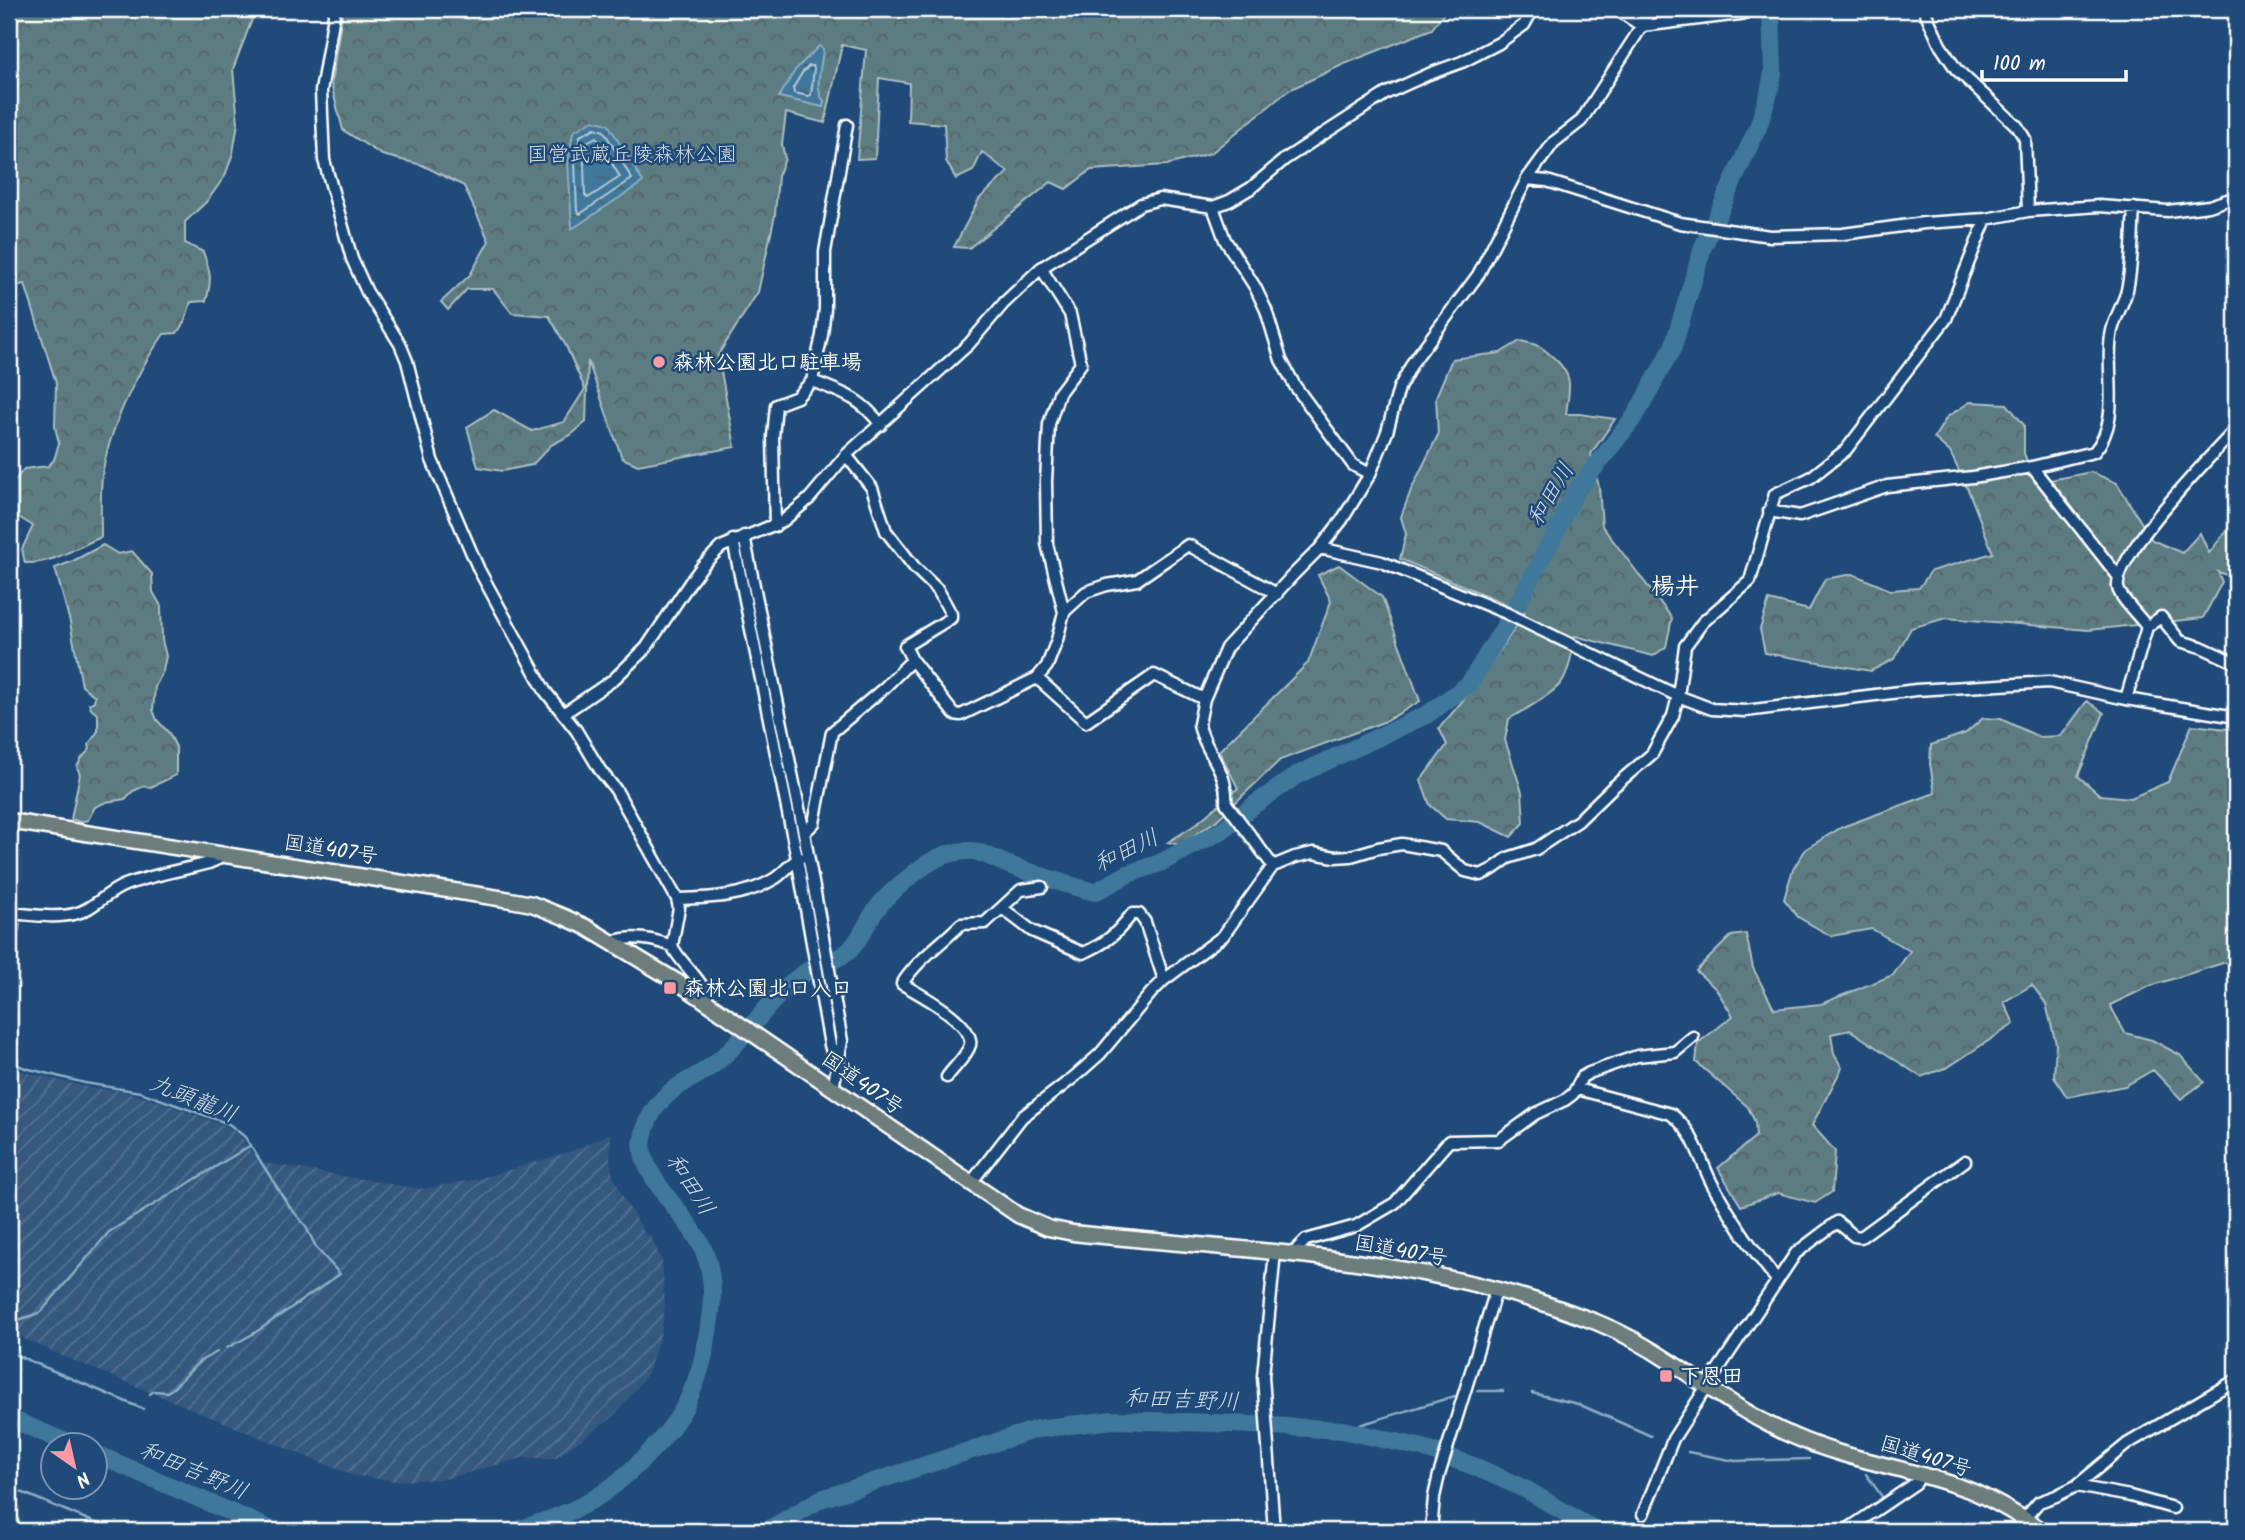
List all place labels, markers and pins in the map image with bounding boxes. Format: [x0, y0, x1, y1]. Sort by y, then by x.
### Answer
place label: 森林公園北口駐車場 [673, 347, 862, 380]
marker: 森林公園北口駐車場 [651, 354, 667, 370]
place label: 森林公園北口入口 [684, 973, 852, 1006]
marker: 森林公園北口入口 [662, 980, 678, 996]
place label: 下恩田 [1680, 1361, 1743, 1394]
marker: 下恩田 [1658, 1368, 1674, 1384]

